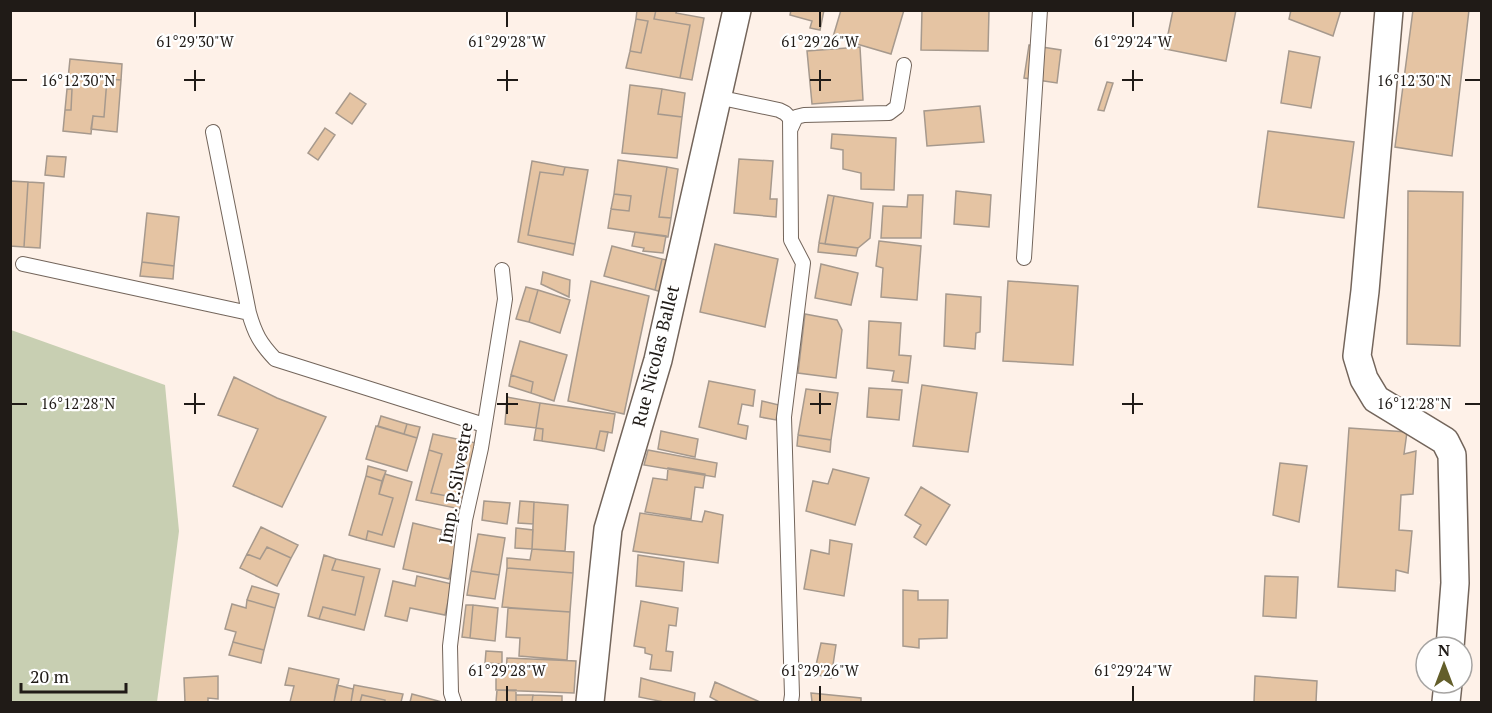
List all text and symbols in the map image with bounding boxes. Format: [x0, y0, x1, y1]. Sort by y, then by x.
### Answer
text: 61°29'30"W [156, 31, 235, 51]
text: 61°29'28"W [468, 31, 547, 51]
text: 61°29'26"W [781, 31, 860, 51]
text: 61°29'24"W [1094, 31, 1173, 51]
text: 16°12'30"N [41, 70, 115, 90]
text: 16°12'30"N [1377, 70, 1451, 90]
street label: Rue Nicolas Ballet [626, 282, 684, 429]
text: 16°12'28"N [41, 393, 115, 413]
text: 16°12'28"N [1377, 393, 1451, 413]
street label: Imp. P.Silvestre [433, 420, 478, 546]
north arrow [1414, 635, 1474, 695]
text: N [1438, 639, 1450, 661]
scale bar [21, 656, 126, 694]
text: 61°29'28"W [468, 660, 547, 680]
text: 61°29'26"W [781, 660, 860, 680]
text: 61°29'24"W [1094, 660, 1173, 680]
text: 20 m [30, 664, 70, 688]

